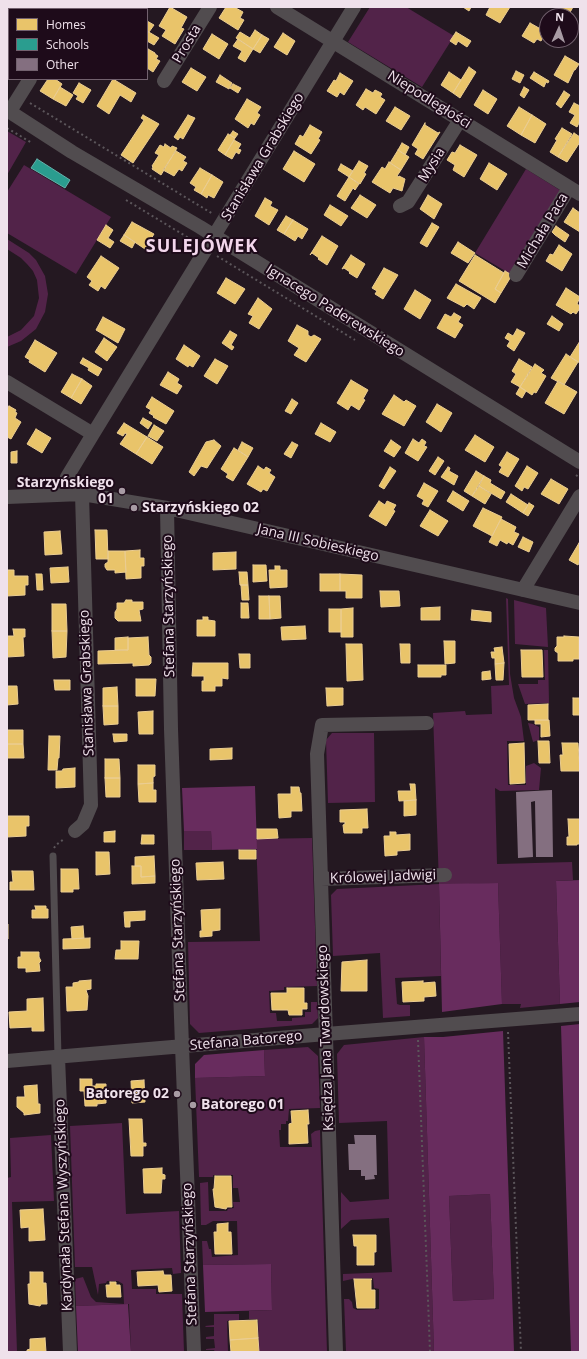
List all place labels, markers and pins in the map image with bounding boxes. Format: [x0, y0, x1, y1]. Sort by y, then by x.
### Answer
place label: Starzyńskiego 01 [17, 475, 114, 508]
marker: Starzyńskiego 01 [117, 486, 127, 496]
place label: Starzyńskiego 02 [142, 500, 259, 516]
marker: Starzyńskiego 02 [129, 503, 139, 513]
place label: Batorego 02 [86, 1086, 169, 1102]
marker: Batorego 02 [172, 1089, 182, 1099]
place label: Batorego 01 [201, 1097, 284, 1113]
marker: Batorego 01 [188, 1100, 198, 1110]

